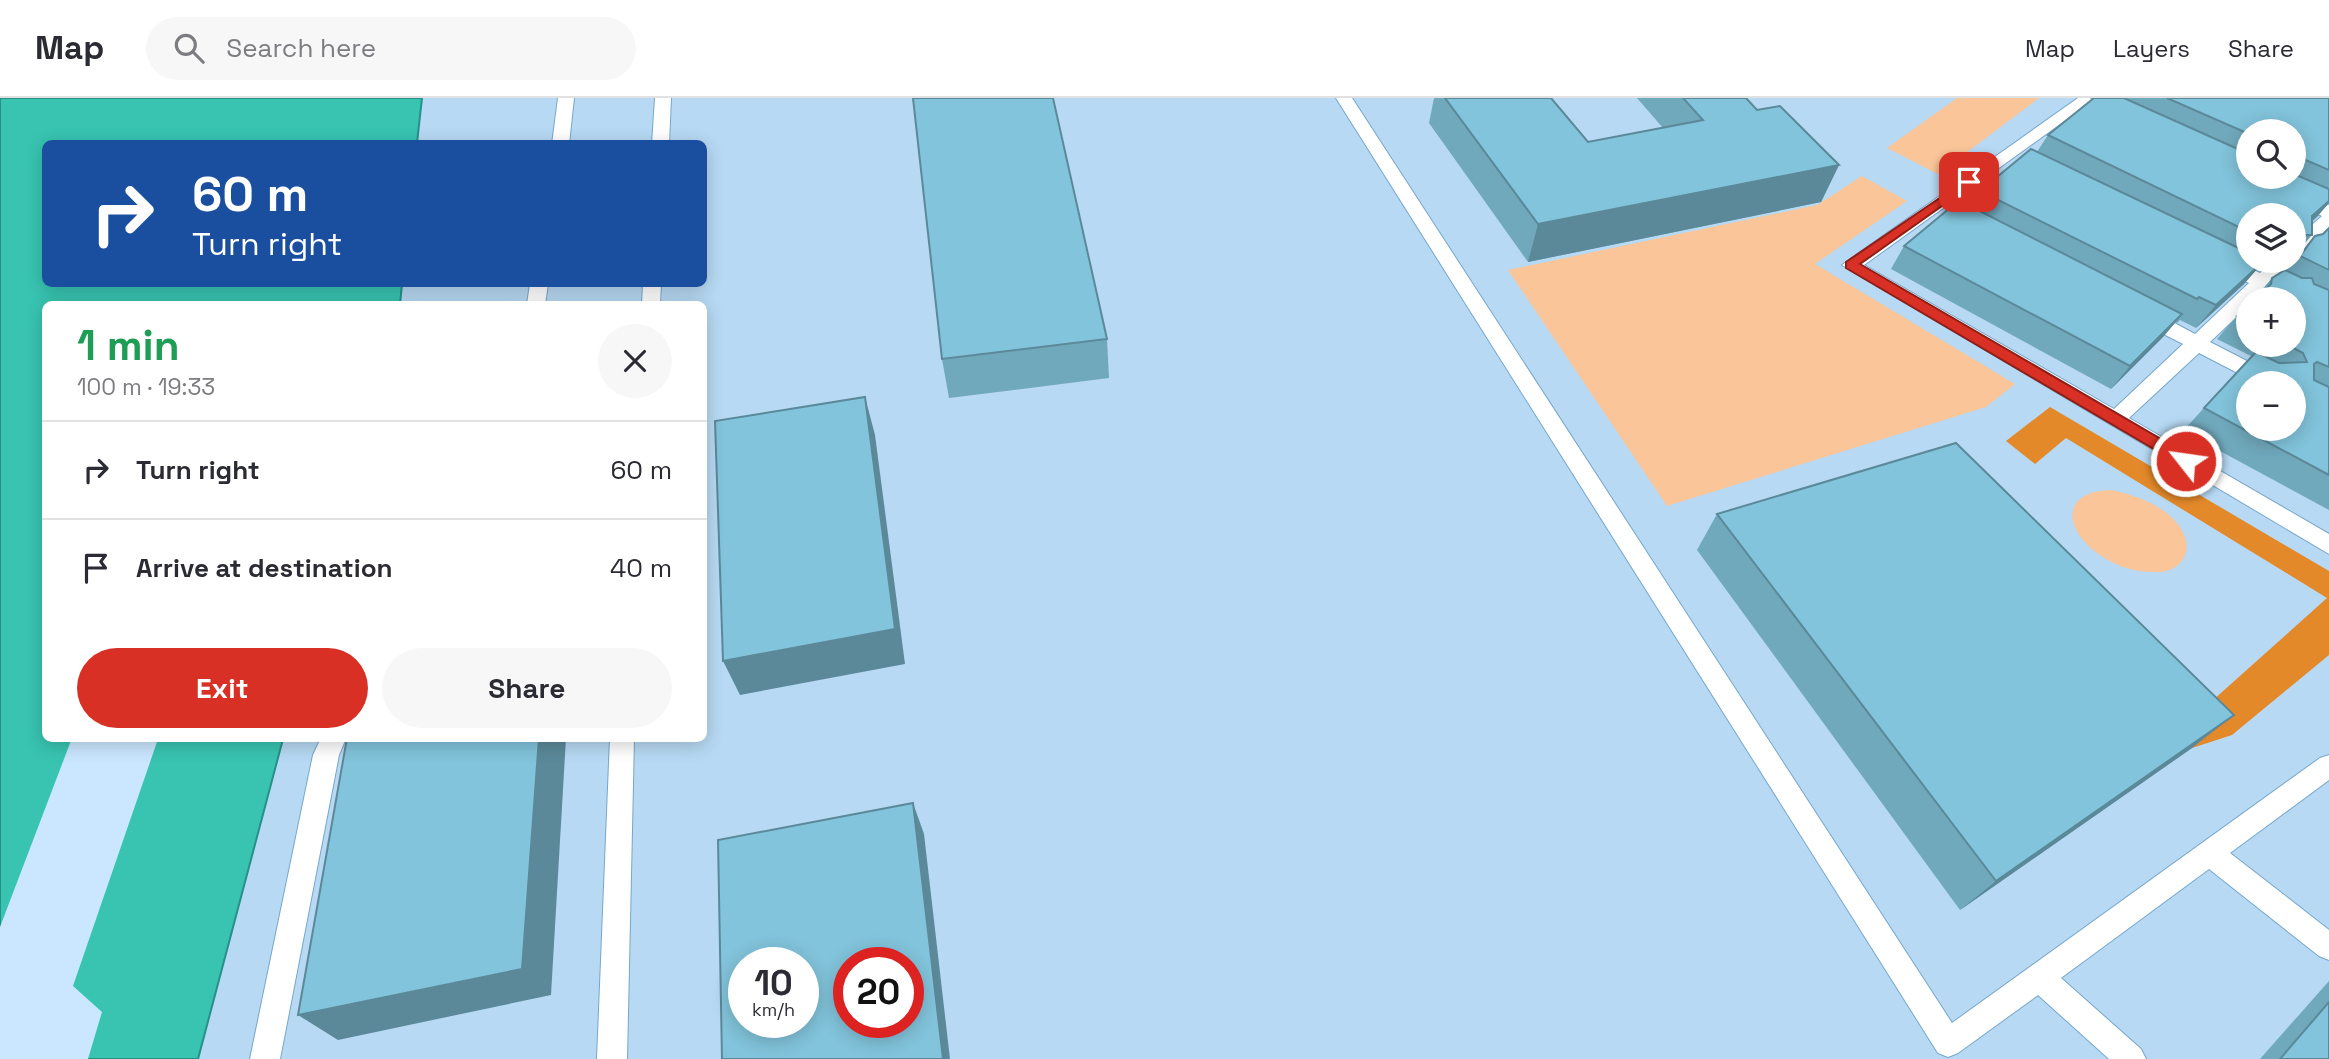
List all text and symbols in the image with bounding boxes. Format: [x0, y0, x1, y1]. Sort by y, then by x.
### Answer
search box [146, 17, 636, 80]
text: Map [35, 27, 104, 69]
icon: search [170, 29, 208, 67]
text: Search here [226, 31, 376, 65]
text: Map [2025, 33, 2075, 64]
text: Layers [2113, 33, 2190, 64]
text: Share [2228, 33, 2294, 64]
map controls [2236, 119, 2306, 441]
button: search [2236, 119, 2306, 189]
pin [1939, 152, 1999, 212]
text: 60 m [192, 163, 308, 225]
icon: arrive [1950, 163, 1988, 201]
icon: right [77, 168, 168, 259]
button: layers [2236, 203, 2306, 273]
text: Turn right [192, 224, 342, 264]
button: + [2236, 287, 2306, 357]
text: 1 min [77, 319, 180, 372]
button: close [598, 324, 672, 398]
button: − [2236, 371, 2306, 441]
text: 100 m · 19:33 [77, 372, 215, 402]
position arrow [2149, 424, 2223, 498]
icon: right [77, 451, 115, 489]
text: Turn right [136, 453, 260, 487]
text: 60 m [610, 453, 672, 487]
icon: arrive [77, 549, 115, 587]
text: Arrive at destination [136, 551, 393, 585]
text: 40 m [610, 551, 672, 585]
button: Exit [77, 648, 368, 728]
button: Share [382, 648, 672, 728]
speed limit sign: 20 [833, 947, 924, 1038]
text: 10 [754, 961, 793, 1005]
text: km/h [752, 998, 795, 1021]

